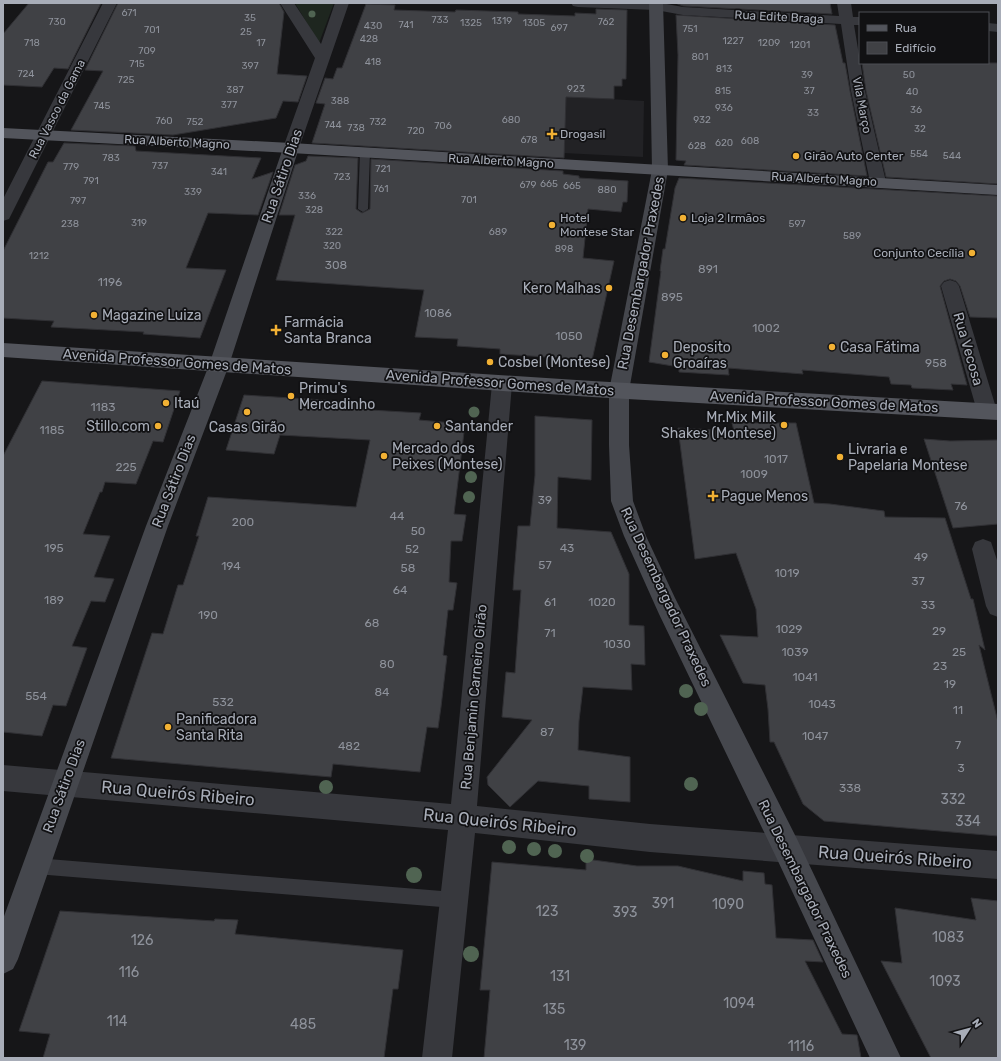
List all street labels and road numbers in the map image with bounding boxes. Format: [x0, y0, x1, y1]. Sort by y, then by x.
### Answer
street label: Rua Edite Braga [734, 8, 824, 26]
street label: Rua Vasco da Gama [26, 57, 88, 161]
street label: Vila Março [850, 76, 874, 135]
street label: Rua Sátiro Dias [258, 127, 306, 225]
street label: Rua Alberto Magno [124, 132, 230, 152]
street label: Rua Alberto Magno [448, 151, 554, 171]
street label: Rua Alberto Magno [771, 169, 877, 189]
street label: Rua Desembargador Praxedes [614, 175, 668, 371]
street label: Rua Vecosa [949, 310, 987, 388]
street label: Avenida Professor Gomes de Matos [62, 346, 292, 378]
street label: Avenida Professor Gomes de Matos [385, 367, 615, 399]
street label: Avenida Professor Gomes de Matos [709, 388, 939, 416]
street label: Rua Sátiro Dias [148, 432, 200, 530]
street label: Rua Desembargador Praxedes [617, 504, 715, 690]
street label: Rua Benjamin Carneiro Girão [457, 604, 491, 790]
street label: Rua Sátiro Dias [39, 737, 89, 835]
street label: Rua Queirós Ribeiro [100, 776, 256, 810]
street label: Rua Desembargador Praxedes [754, 797, 856, 981]
street label: Rua Queirós Ribeiro [422, 804, 578, 840]
street label: Rua Queirós Ribeiro [817, 842, 973, 872]

